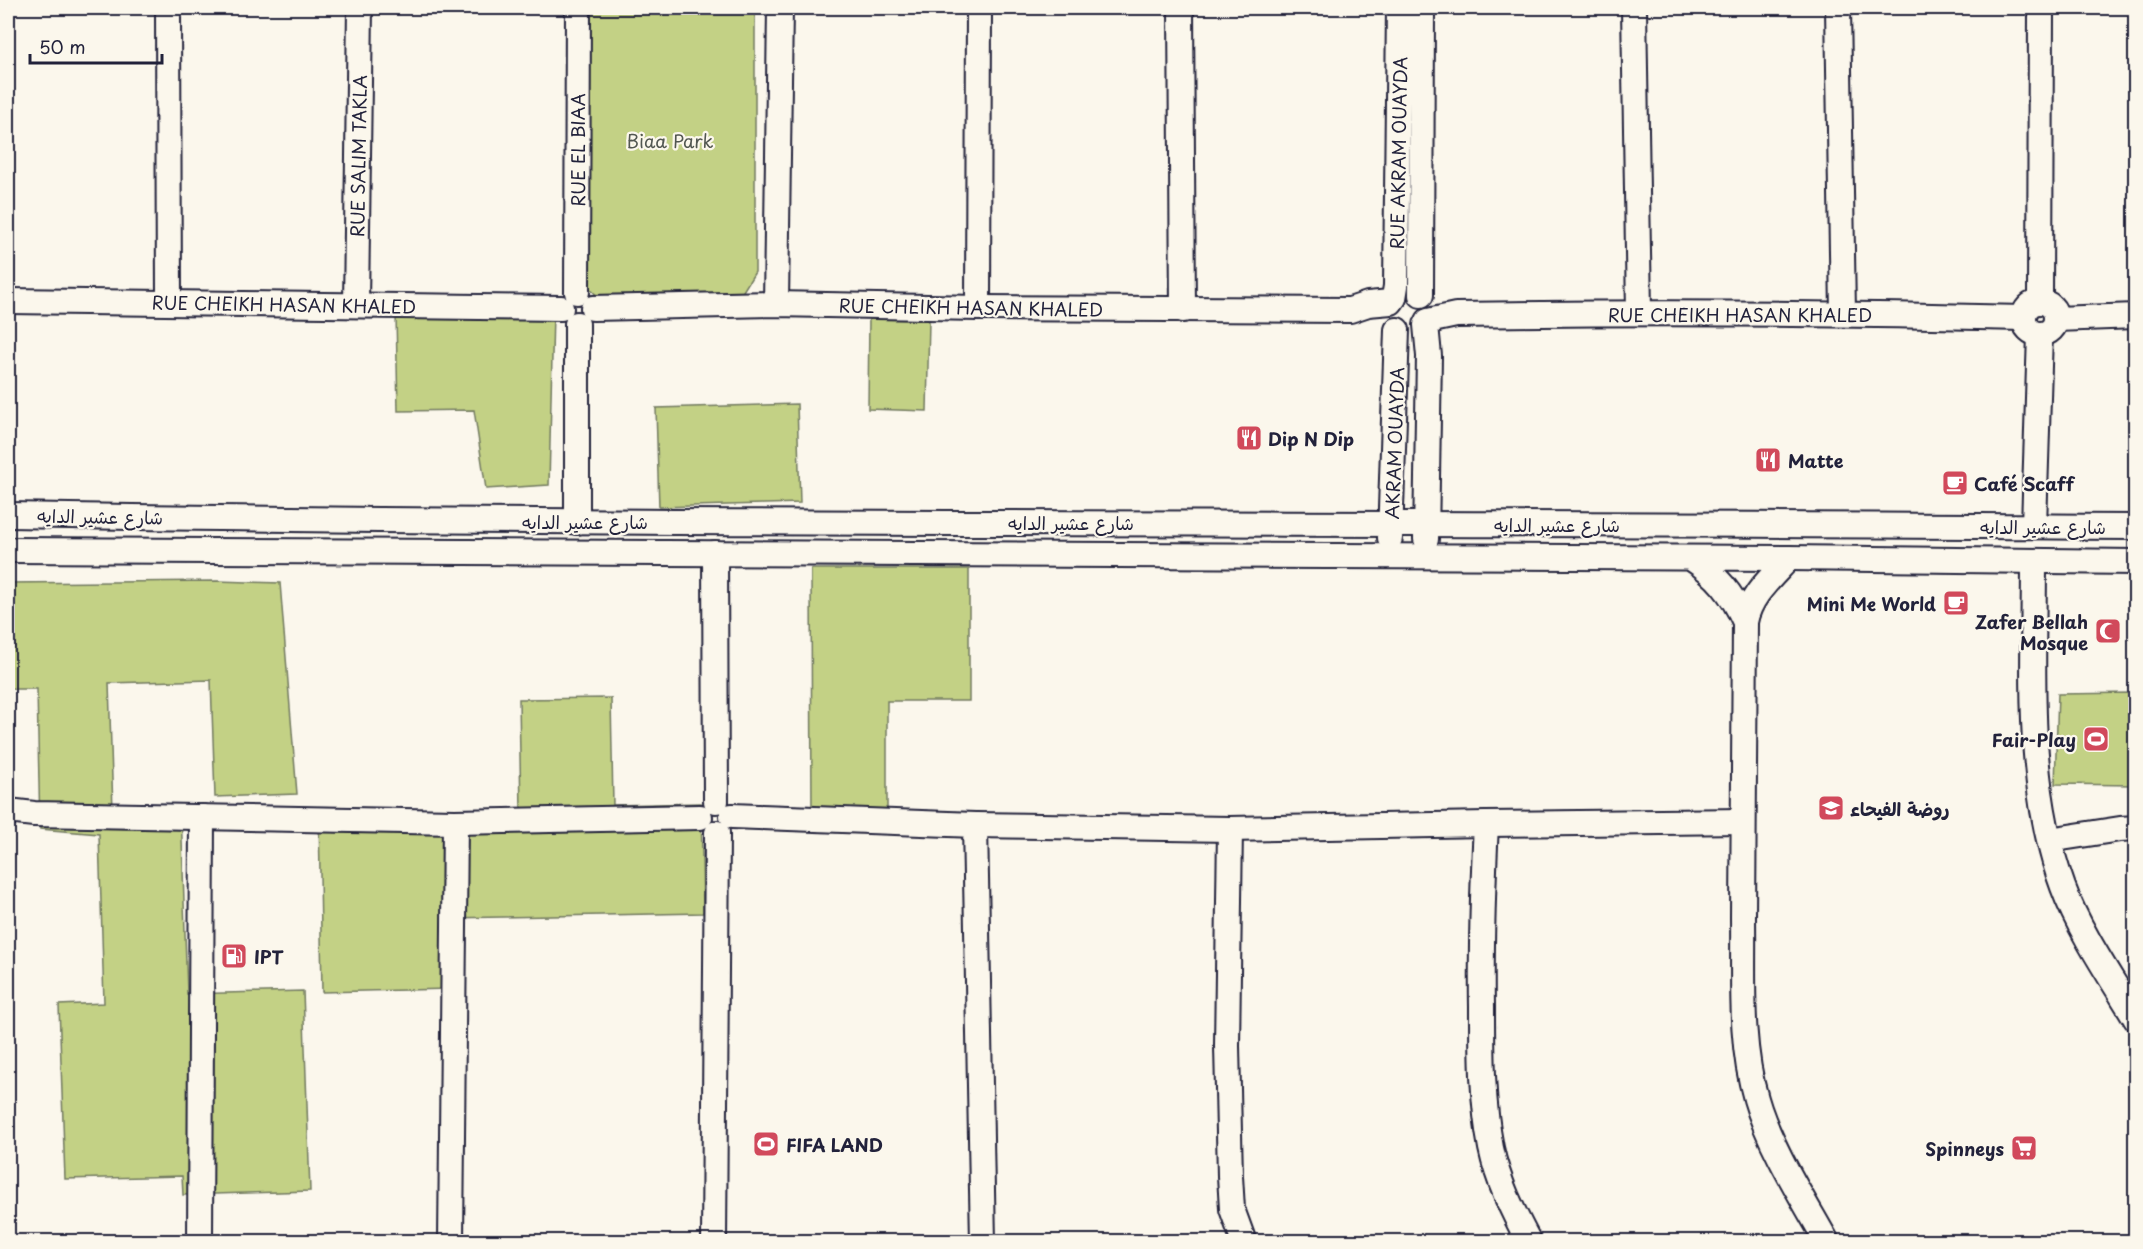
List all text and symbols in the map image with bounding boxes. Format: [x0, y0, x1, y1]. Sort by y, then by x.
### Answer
scale bar [30, 27, 162, 65]
text: 50 m [39, 33, 86, 60]
street label: RUE AKRAM OUAYDA [1383, 56, 1413, 250]
street label: RUE SALIM TAKLA [343, 74, 373, 237]
street label: RUE EL BIAA [564, 93, 591, 207]
park label: Biaa Park [627, 127, 713, 154]
street label: RUE CHEIKH HASAN KHALED [151, 288, 417, 320]
street label: RUE CHEIKH HASAN KHALED [838, 291, 1104, 323]
street label: RUE CHEIKH HASAN KHALED [1608, 301, 1872, 328]
street label: AKRAM OUAYDA [1378, 366, 1410, 520]
restaurant icon: Dip N Dip [1234, 423, 1264, 453]
place label: Dip N Dip [1268, 425, 1354, 452]
restaurant icon: Matte [1753, 445, 1783, 475]
place label: Matte [1788, 447, 1844, 474]
cafe icon: Café Scaff [1940, 468, 1970, 498]
place label: Café Scaff [1974, 470, 2076, 497]
street label: شارع عشير الدايه [37, 501, 163, 531]
street label: شارع عشير الدايه [522, 508, 648, 535]
street label: شارع عشير الدايه [1008, 509, 1134, 536]
street label: شارع عشير الدايه [1494, 511, 1620, 538]
street label: شارع عشير الدايه [1980, 513, 2106, 540]
cafe icon: Mini Me World [1941, 588, 1971, 618]
place label: Mini Me World [1807, 590, 1936, 617]
place label: Zafer Bellah Mosque [1975, 608, 2088, 656]
mosque icon: Zafer Bellah Mosque [2093, 616, 2123, 646]
sports icon: Fair-Play [2081, 724, 2111, 754]
place label: Fair-Play [1992, 726, 2076, 753]
school or university icon: روضة الفيحاء [1816, 793, 1846, 823]
place label: روضة الفيحاء [1850, 795, 1949, 822]
fuel station icon: IPT [219, 941, 249, 971]
place label: IPT [254, 943, 283, 970]
sports icon: FIFA LAND [751, 1129, 781, 1159]
place label: FIFA LAND [786, 1131, 883, 1158]
supermarket icon: Spinneys [2009, 1133, 2039, 1163]
place label: Spinneys [1925, 1135, 2004, 1162]

